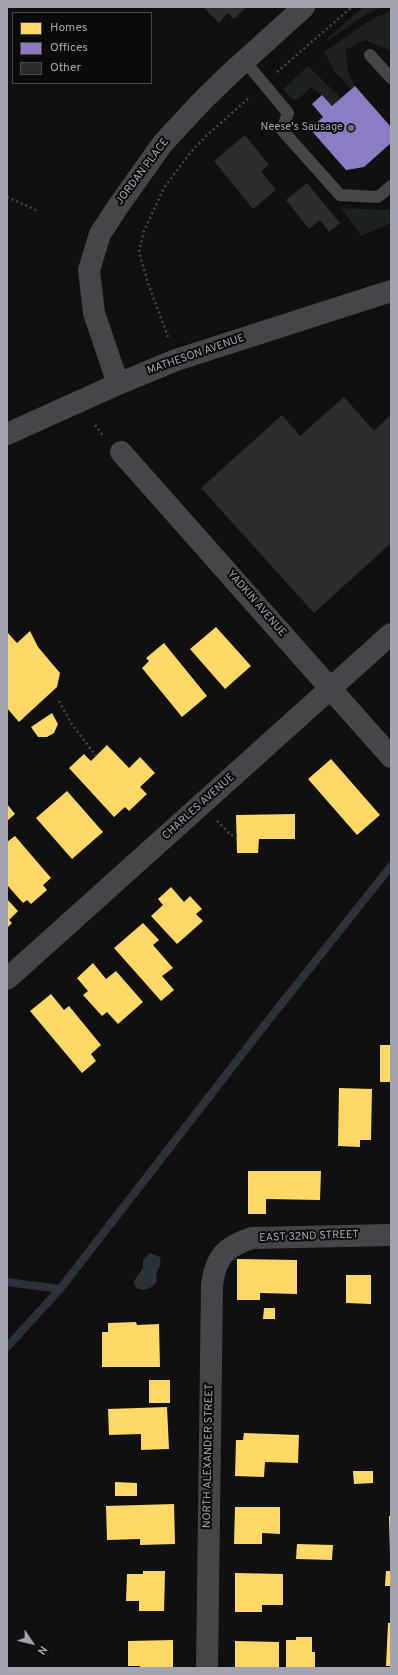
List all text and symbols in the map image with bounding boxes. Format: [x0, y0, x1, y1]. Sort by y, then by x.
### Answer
legend [12, 12, 152, 84]
text: Homes [50, 20, 87, 36]
text: Offices [50, 40, 88, 56]
text: Other [50, 60, 81, 76]
place label: Neese's Sausage [261, 121, 343, 135]
marker: Neese's Sausage [346, 123, 356, 133]
street label: JORDAN PLACE [114, 136, 172, 208]
street label: MATHESON AVENUE [146, 332, 246, 378]
street label: YADKIN AVENUE [224, 568, 288, 640]
street label: CHARLES AVENUE [160, 771, 238, 843]
street label: EAST 32ND STREET [259, 1229, 359, 1245]
street label: NORTH ALEXANDER STREET [201, 1384, 217, 1528]
north arrow [12, 1623, 52, 1663]
text: N [34, 1643, 50, 1657]

